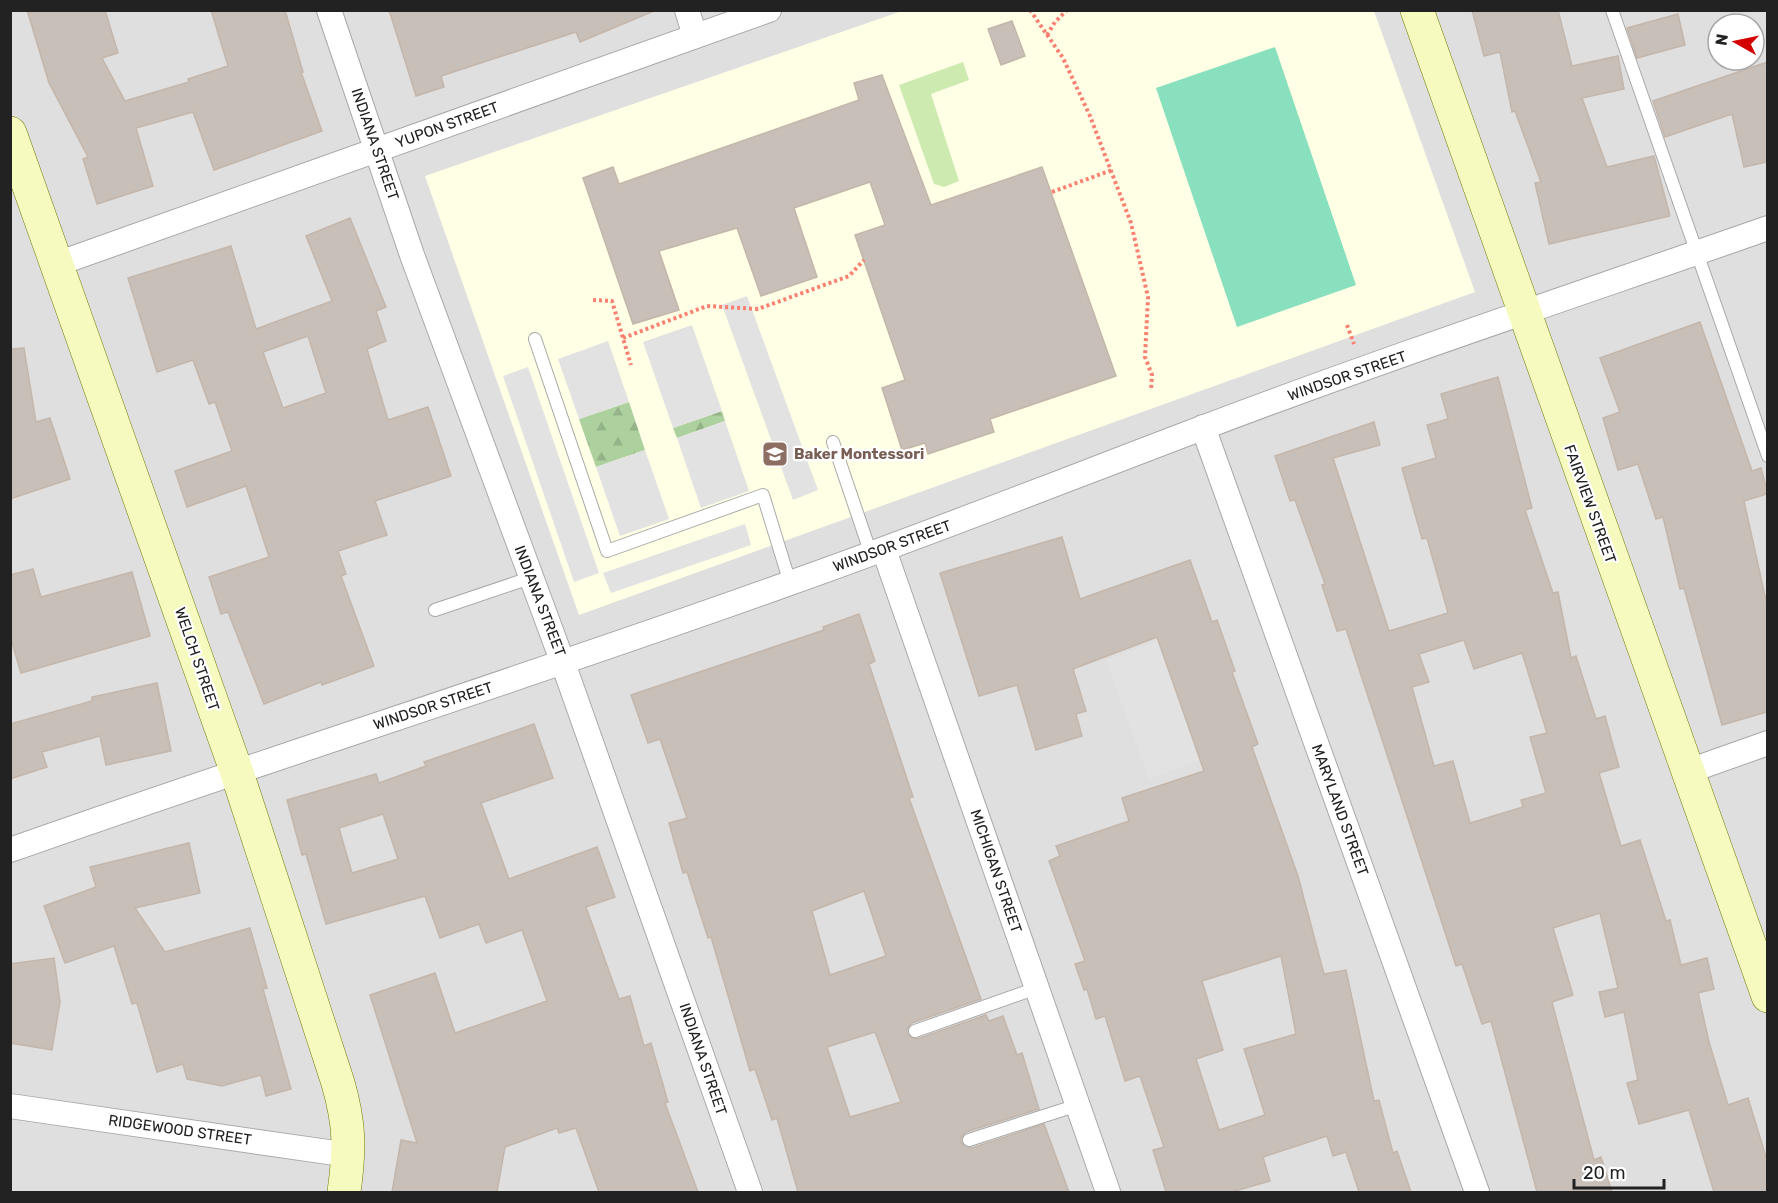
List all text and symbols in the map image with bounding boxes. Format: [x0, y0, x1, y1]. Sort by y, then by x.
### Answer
north arrow [1706, 12, 1766, 72]
text: N [1711, 33, 1732, 47]
street label: INDIANA STREET [347, 86, 403, 203]
street label: YUPON STREET [393, 98, 501, 152]
street label: WINDSOR STREET [1285, 347, 1409, 405]
school or university icon: Baker Montessori [760, 439, 790, 469]
street label: FAIRVIEW STREET [1560, 442, 1620, 566]
place label: Baker Montessori [794, 445, 924, 463]
street label: WINDSOR STREET [830, 516, 954, 576]
street label: INDIANA STREET [511, 543, 570, 659]
street label: WELCH STREET [171, 605, 223, 713]
street label: WINDSOR STREET [371, 678, 495, 734]
street label: MARYLAND STREET [1308, 742, 1372, 879]
street label: MICHIGAN STREET [966, 807, 1026, 935]
street label: INDIANA STREET [675, 1001, 731, 1118]
street label: RIDGEWOOD STREET [107, 1111, 253, 1149]
scale bar [1574, 1152, 1664, 1190]
text: 20 m [1583, 1162, 1625, 1184]

